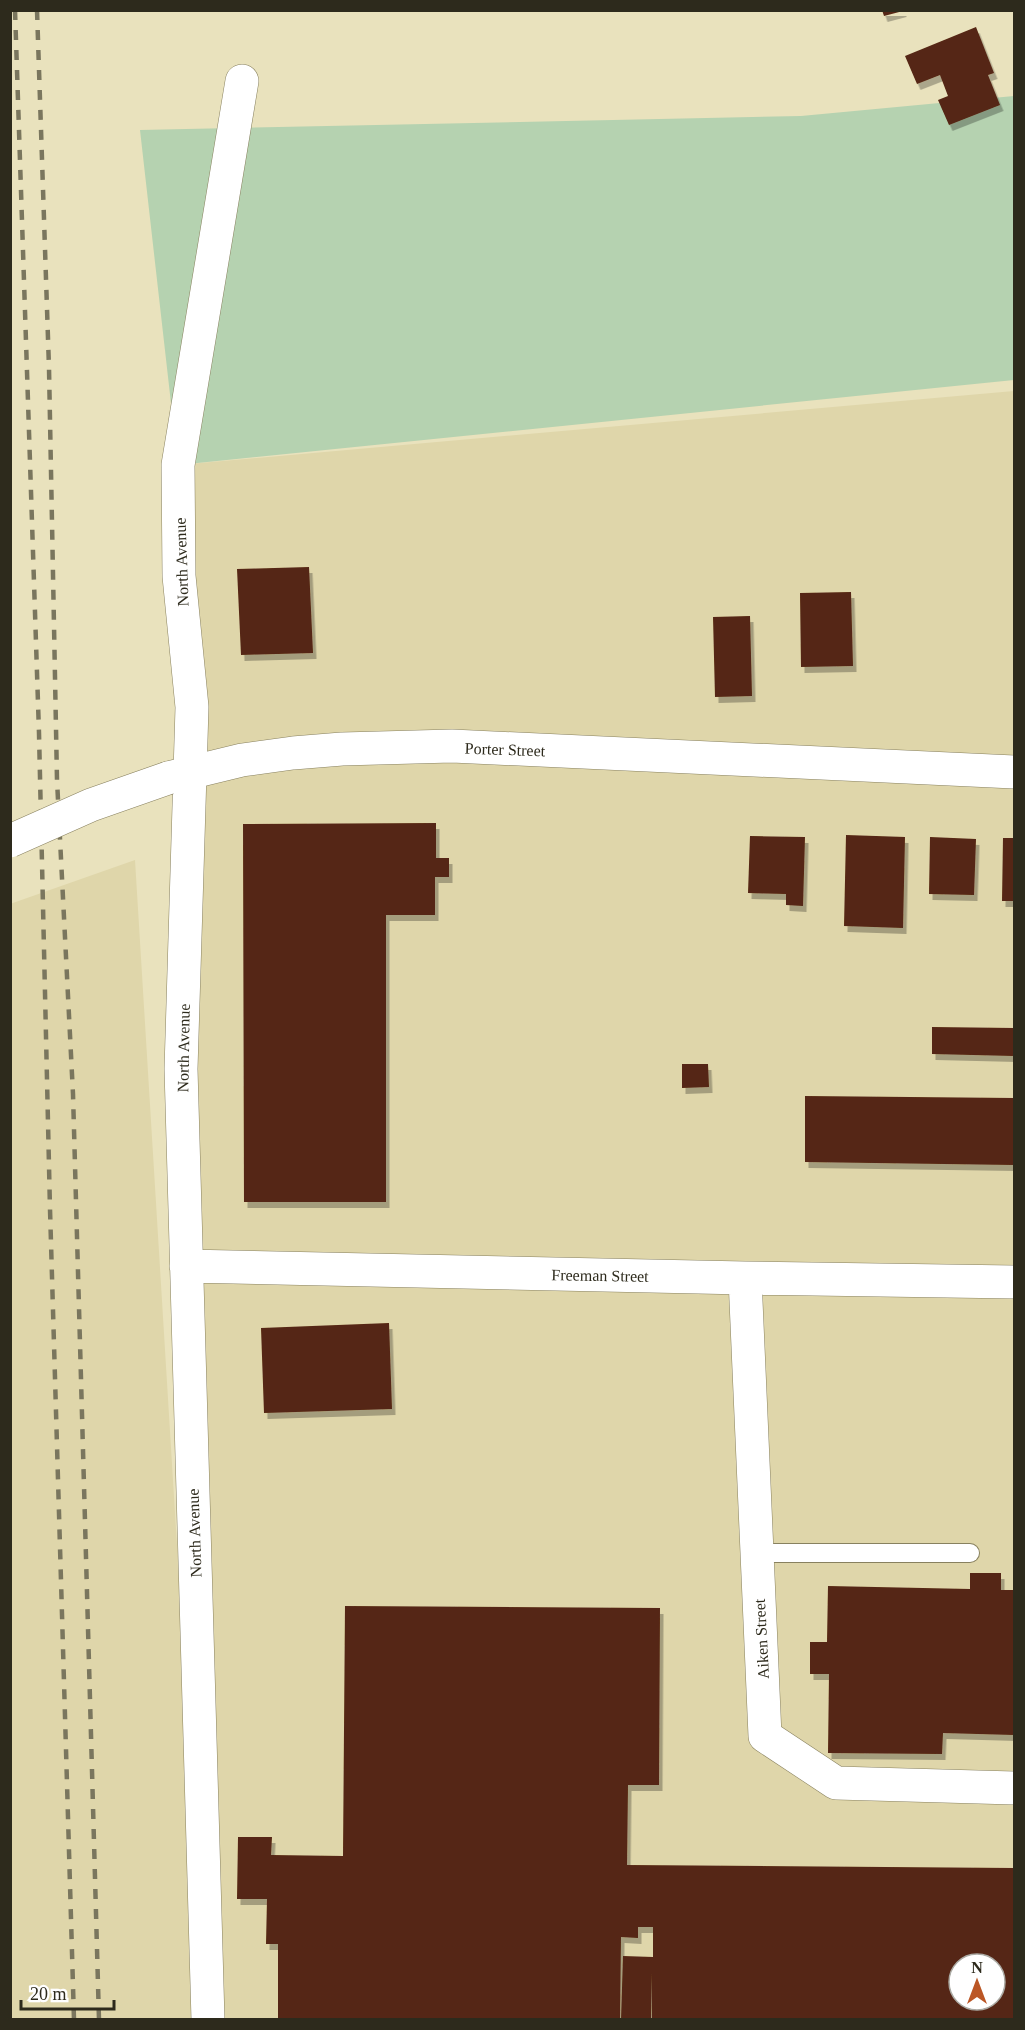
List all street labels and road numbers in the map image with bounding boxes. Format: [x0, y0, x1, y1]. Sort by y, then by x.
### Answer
street label: North Avenue [171, 517, 192, 607]
street label: Porter Street [464, 740, 546, 759]
street label: North Avenue [174, 1003, 193, 1093]
street label: Freeman Street [551, 1266, 649, 1285]
street label: North Avenue [184, 1488, 205, 1578]
street label: Aiken Street [751, 1598, 772, 1680]

